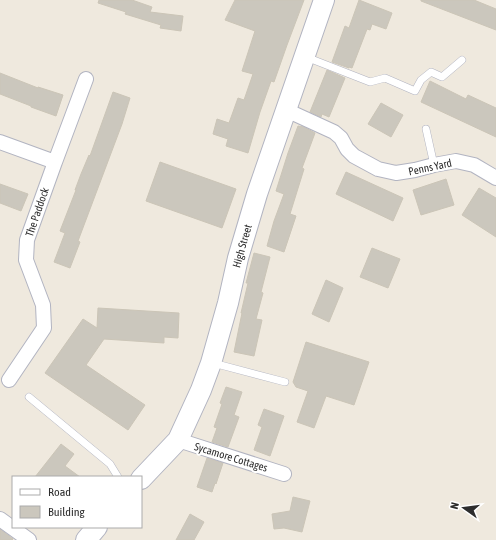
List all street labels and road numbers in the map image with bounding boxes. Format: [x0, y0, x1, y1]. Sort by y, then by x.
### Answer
street label: Penns Yard [407, 157, 453, 177]
street label: The Paddock [23, 186, 51, 238]
street label: High Street [230, 223, 254, 269]
street label: Sycamore Cottages [193, 440, 269, 474]

